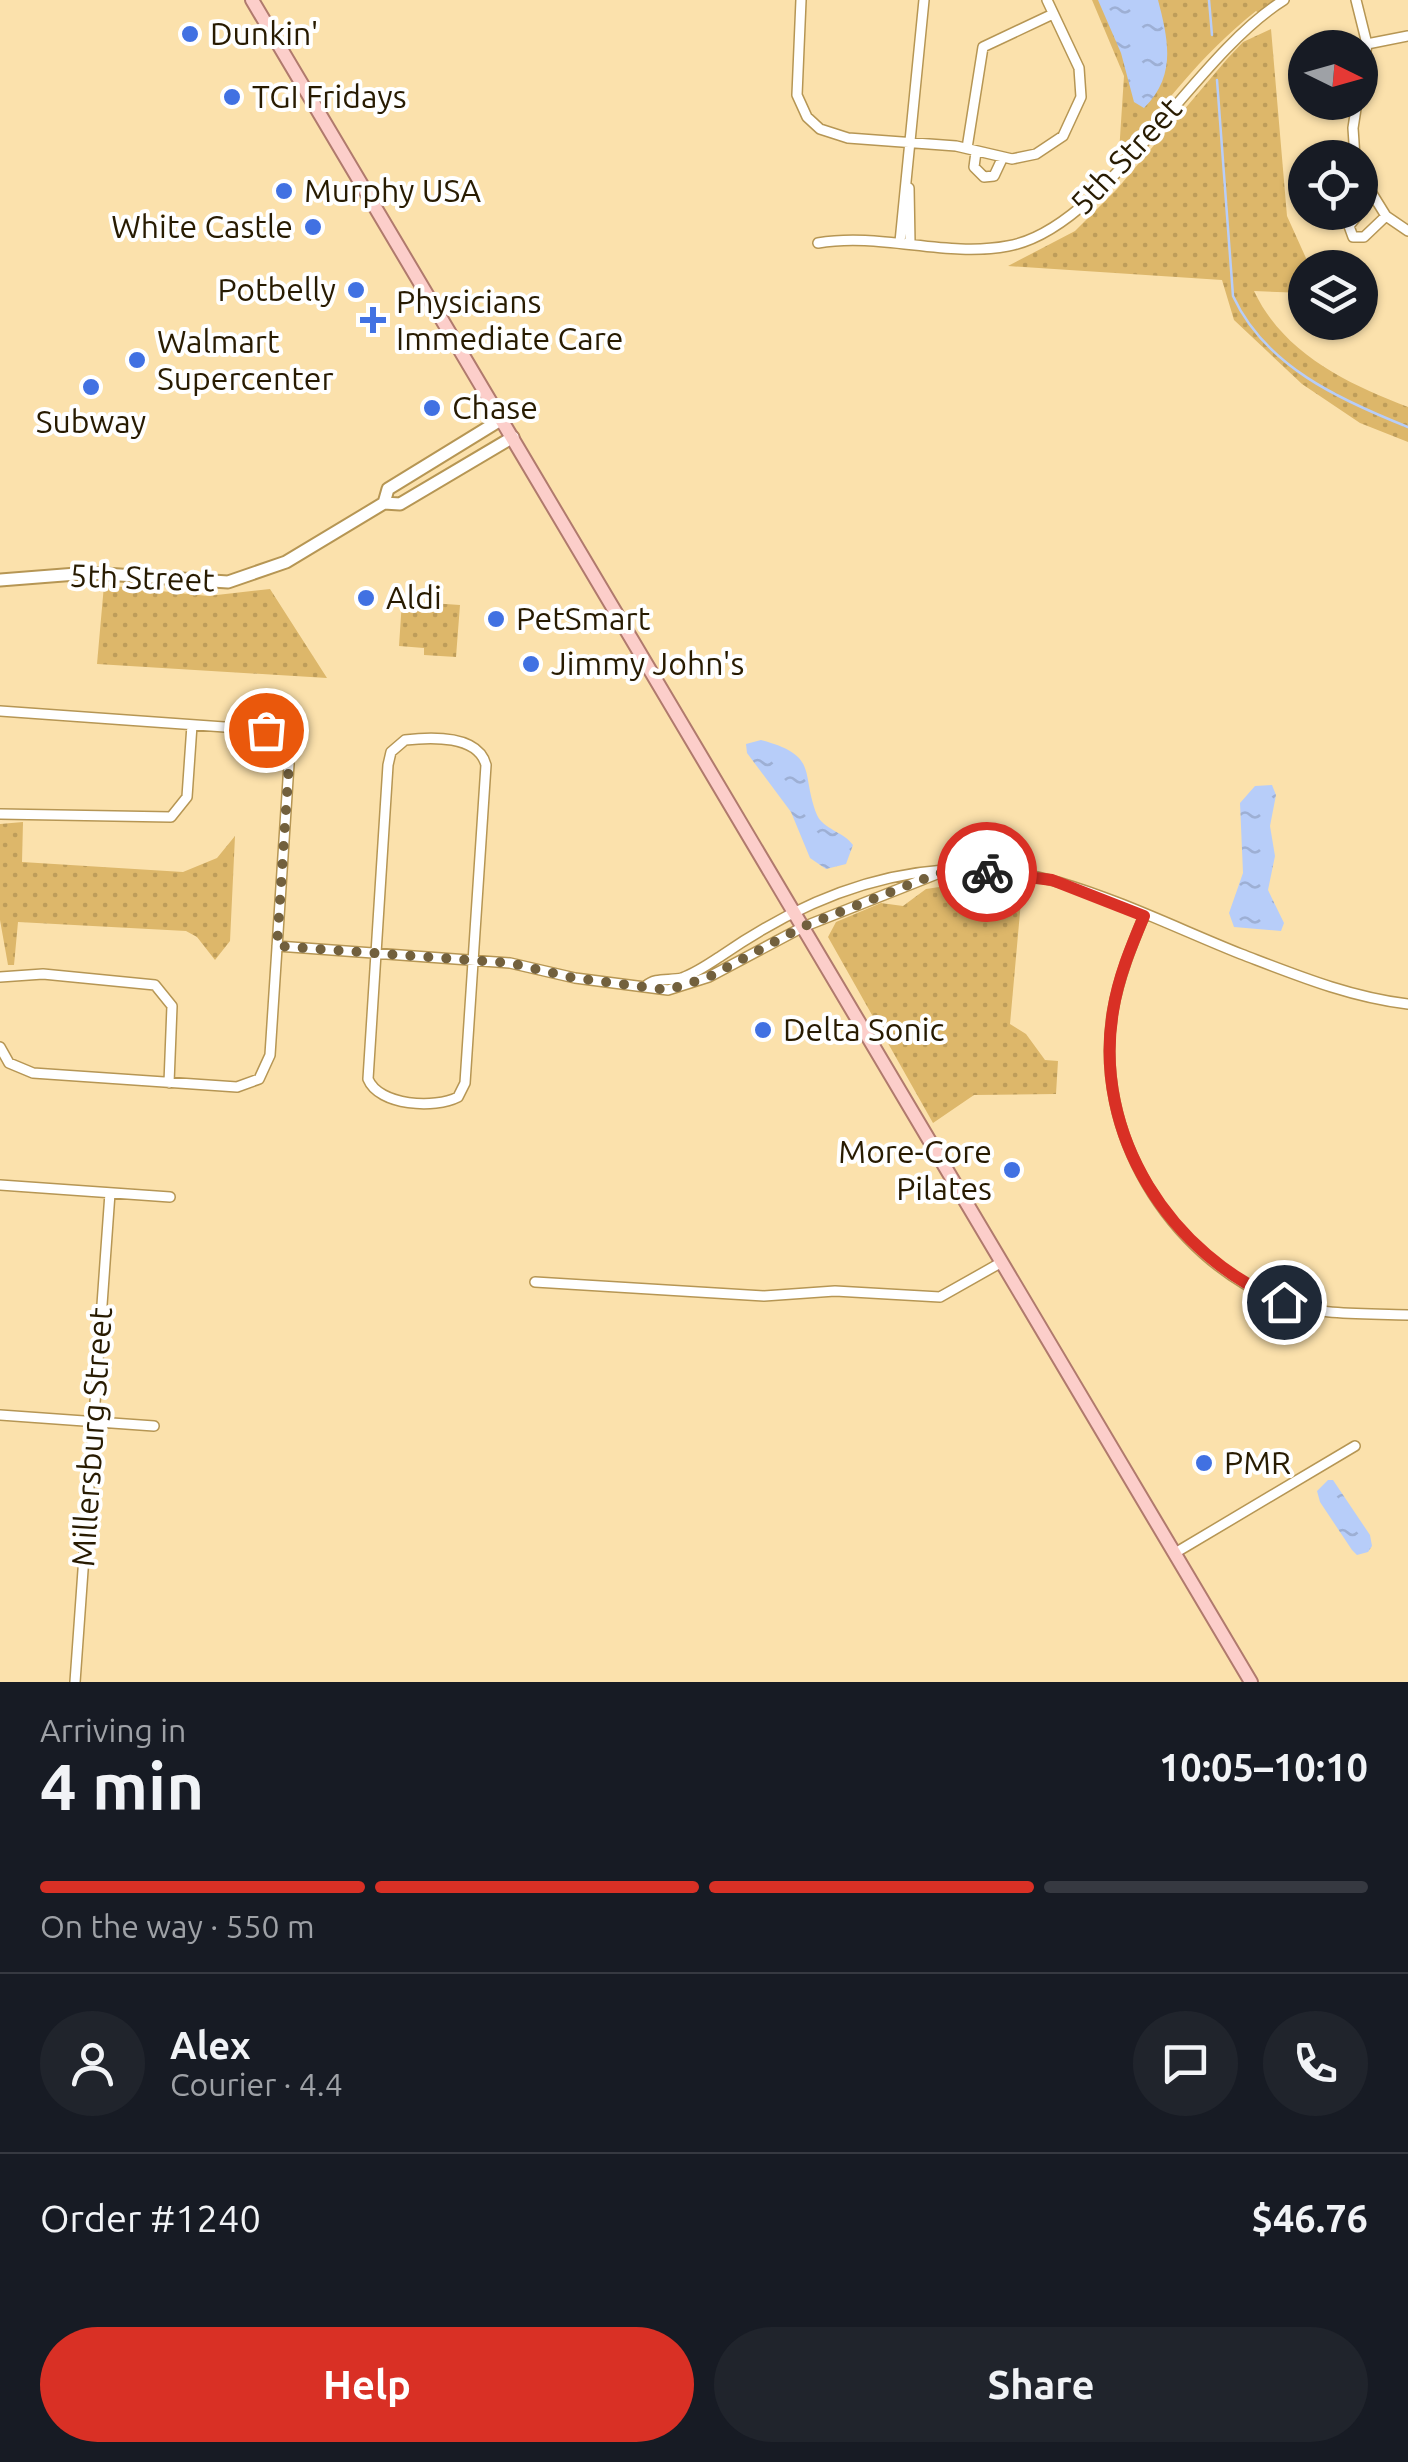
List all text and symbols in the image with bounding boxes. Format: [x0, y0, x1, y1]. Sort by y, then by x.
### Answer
place label: Dunkin' [210, 15, 318, 51]
marker: Dunkin' [179, 23, 201, 45]
north arrow [1288, 30, 1378, 120]
map controls [1288, 30, 1378, 340]
place label: TGI Fridays [252, 78, 407, 114]
marker: TGI Fridays [221, 86, 243, 108]
street label: 5th Street [1062, 90, 1188, 221]
button: locate [1288, 140, 1378, 230]
place label: Murphy USA [304, 172, 481, 208]
marker: Murphy USA [273, 180, 295, 202]
place label: White Castle [111, 208, 293, 244]
marker: White Castle [302, 216, 324, 238]
button: layers [1288, 250, 1378, 340]
place label: Potbelly [217, 271, 336, 307]
marker: Potbelly [345, 279, 367, 301]
place label: Physicians Immediate Care [396, 283, 623, 356]
marker: Physicians Immediate Care [360, 307, 386, 333]
place label: Walmart Supercenter [157, 323, 334, 396]
marker: Walmart Supercenter [126, 349, 148, 371]
marker: Subway [80, 376, 102, 398]
place label: Chase [452, 389, 538, 425]
marker: Chase [421, 397, 443, 419]
place label: Subway [36, 403, 146, 439]
street label: 5th Street [69, 556, 216, 598]
place label: Aldi [386, 579, 442, 615]
marker: Aldi [355, 587, 377, 609]
place label: PetSmart [516, 600, 651, 636]
marker: PetSmart [485, 608, 507, 630]
place label: Jimmy John's [551, 645, 744, 681]
marker: Jimmy John's [520, 653, 542, 675]
pin [224, 688, 309, 773]
icon: bag [239, 703, 294, 758]
courier [937, 822, 1037, 922]
icon: bike [960, 845, 1015, 900]
place label: Delta Sonic [783, 1011, 944, 1047]
marker: Delta Sonic [752, 1019, 774, 1041]
place label: More-Core Pilates [838, 1133, 992, 1206]
marker: More-Core Pilates [1001, 1159, 1023, 1181]
pin [1242, 1260, 1327, 1345]
icon: home [1257, 1275, 1312, 1330]
street label: Millersburg Street [64, 1305, 118, 1568]
place label: PMR [1224, 1444, 1291, 1480]
marker: PMR [1193, 1452, 1215, 1474]
text: Arriving in [40, 1712, 186, 1748]
text: 10:05–10:10 [1159, 1746, 1368, 1788]
text: 4 min [40, 1749, 204, 1822]
text: On the way · 550 m [40, 1908, 315, 1944]
button: person [40, 2011, 145, 2116]
button: chat [1133, 2011, 1238, 2116]
button: phone [1263, 2011, 1368, 2116]
text: Alex [170, 2024, 251, 2066]
text: Courier · 4.4 [170, 2066, 343, 2102]
text: Order #1240 [40, 2197, 261, 2239]
text: $46.76 [1251, 2197, 1368, 2239]
button: Help [40, 2327, 694, 2442]
button: Share [714, 2327, 1368, 2442]

